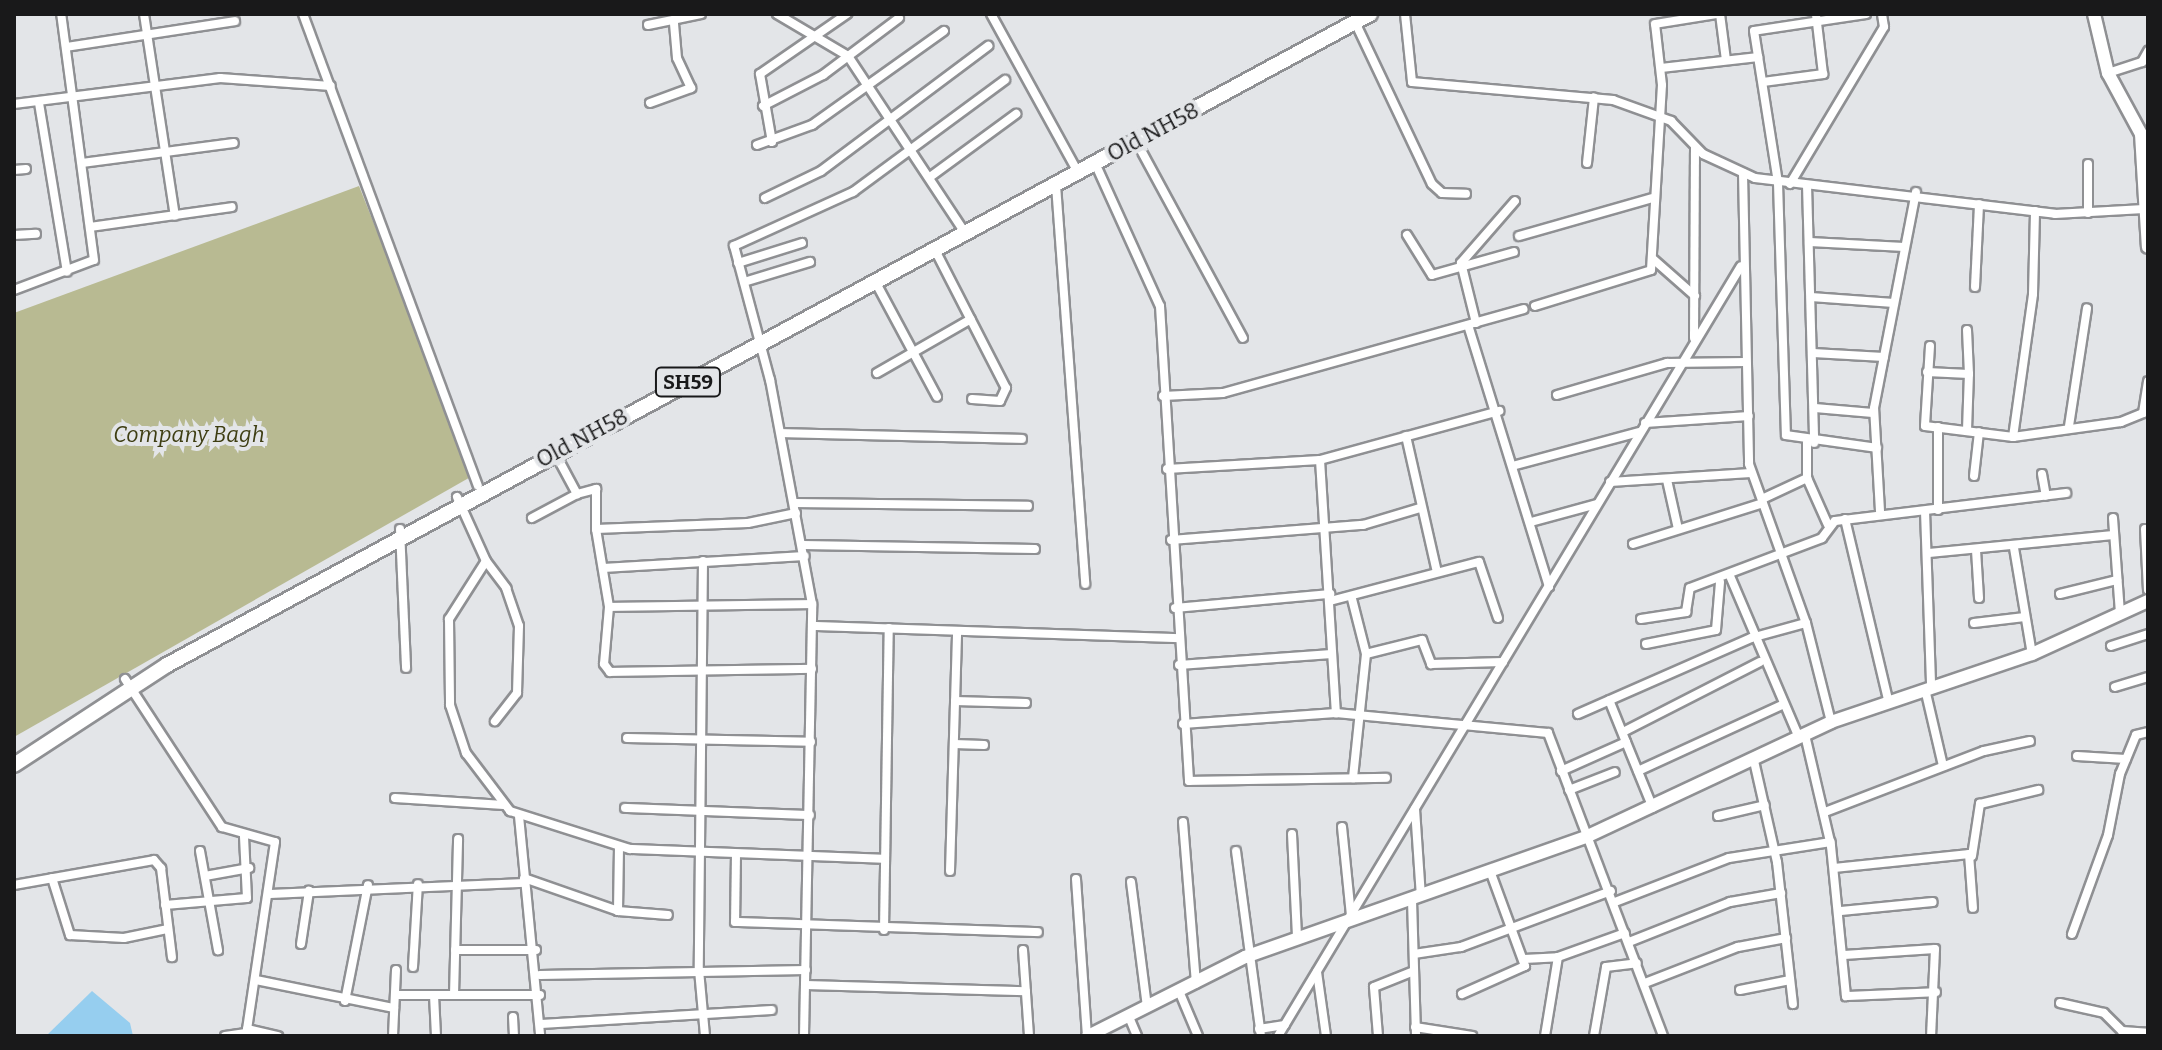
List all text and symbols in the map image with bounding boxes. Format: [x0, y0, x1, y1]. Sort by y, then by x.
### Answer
street label: Old NH58 [1103, 97, 1203, 167]
road number: SH59 [654, 366, 722, 398]
street label: Old NH58 [532, 403, 632, 473]
park label: Company Bagh [113, 422, 265, 448]

